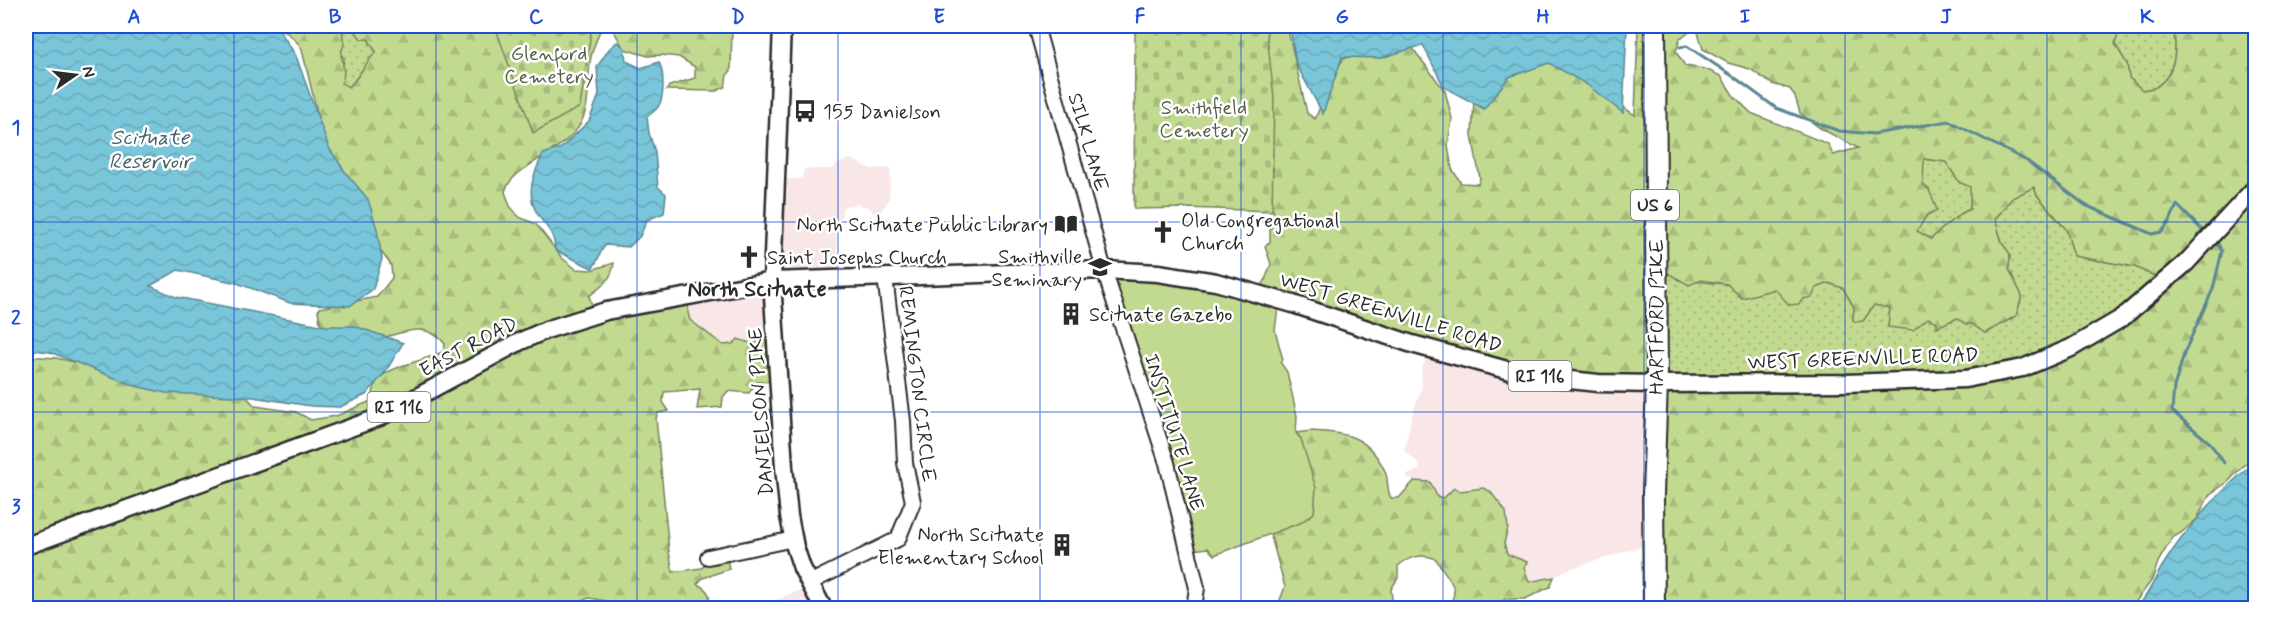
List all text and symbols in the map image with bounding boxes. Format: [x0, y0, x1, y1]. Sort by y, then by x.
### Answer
text: A [127, 4, 141, 31]
text: B [329, 4, 342, 31]
text: C [529, 4, 544, 31]
text: D [731, 4, 745, 31]
text: E [933, 4, 945, 31]
text: F [1135, 4, 1146, 31]
text: G [1335, 4, 1349, 31]
text: H [1536, 4, 1550, 31]
text: I [1740, 4, 1750, 31]
text: J [1940, 4, 1952, 31]
text: K [2140, 4, 2155, 31]
park label: Glenford Cemetery [504, 41, 594, 91]
north arrow [45, 45, 105, 105]
text: N [77, 64, 100, 79]
street label: SILK LANE [1061, 90, 1115, 195]
park label: Smithfield Cemetery [1159, 95, 1249, 145]
bus stop icon: 155 Danielson [792, 98, 818, 124]
place label: 155 Danielson [823, 99, 941, 126]
text: 1 [12, 115, 20, 142]
water label: Scituate Reservoir [109, 124, 195, 176]
road number: US 6 [1631, 190, 1679, 220]
place label: Old Congregational Church [1181, 208, 1340, 258]
library icon: North Scituate Public Library [1053, 211, 1079, 237]
place label: North Scituate Public Library [796, 212, 1048, 239]
church icon: Old Congregational Church [1150, 219, 1176, 245]
street label: HARTFORD PIKE [1644, 239, 1671, 395]
church icon: Saint Josephs Church [736, 244, 762, 270]
place label: Smithville Seminary [992, 244, 1082, 294]
place label: Saint Josephs Church [767, 245, 947, 272]
school or university icon: Smithville Seminary [1087, 254, 1113, 280]
street label: WEST GREENVILLE ROAD [1276, 267, 1505, 360]
district label: North Scituate [687, 276, 827, 304]
street label: REMINGTON CIRCLE [891, 285, 942, 484]
building icon: Scituate Gazebo [1058, 301, 1084, 327]
place label: Scituate Gazebo [1089, 302, 1232, 329]
text: 2 [11, 305, 21, 332]
street label: EAST ROAD [415, 310, 522, 384]
street label: DANIELSON PIKE [742, 327, 781, 497]
street label: WEST GREENVILLE ROAD [1747, 342, 1979, 377]
street label: INSTITUTE LANE [1137, 351, 1210, 514]
road number: RI 116 [1508, 361, 1572, 391]
road number: RI 116 [368, 392, 430, 422]
text: 3 [11, 494, 21, 521]
place label: North Scituate Elementary School [878, 522, 1044, 572]
building icon: North Scituate Elementary School [1049, 532, 1075, 558]

